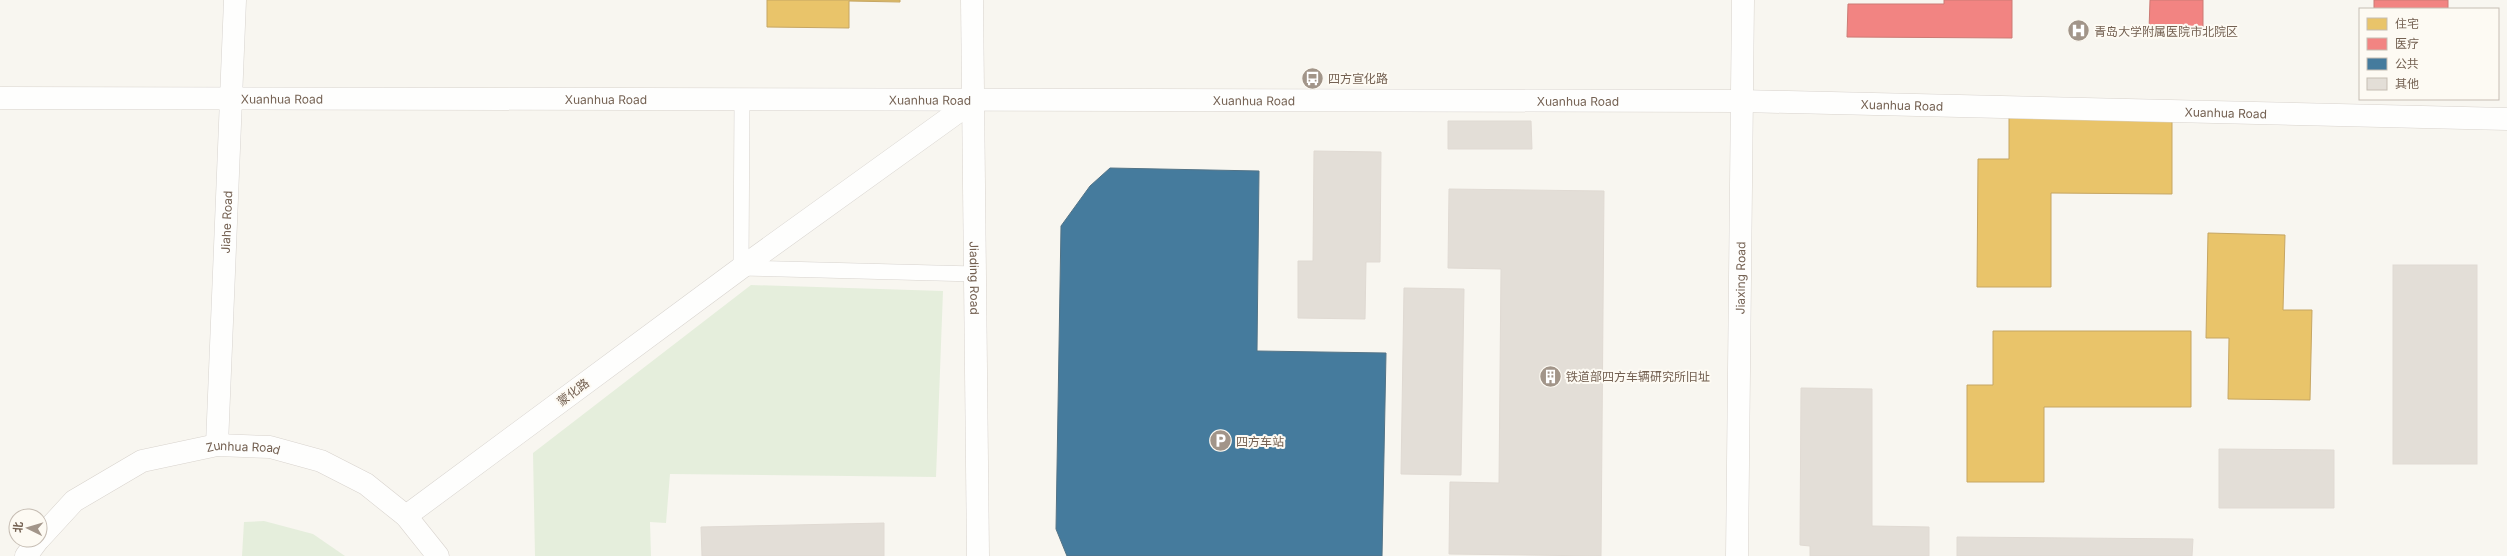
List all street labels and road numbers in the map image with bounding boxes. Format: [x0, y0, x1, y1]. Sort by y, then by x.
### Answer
street label: Xuanhua Road [241, 91, 323, 106]
street label: Xuanhua Road [565, 91, 647, 107]
street label: Xuanhua Road [889, 92, 971, 107]
street label: Xuanhua Road [1213, 93, 1295, 108]
street label: Xuanhua Road [1537, 93, 1619, 108]
street label: Xuanhua Road [1861, 96, 1943, 113]
street label: Xuanhua Road [2184, 104, 2267, 121]
street label: Jiahe Road [217, 190, 235, 254]
street label: Jiading Road [967, 241, 983, 315]
street label: Jiaxing Road [1732, 242, 1748, 314]
street label: 蒙化路 [554, 375, 592, 409]
street label: Zunhua Road [204, 437, 282, 457]

